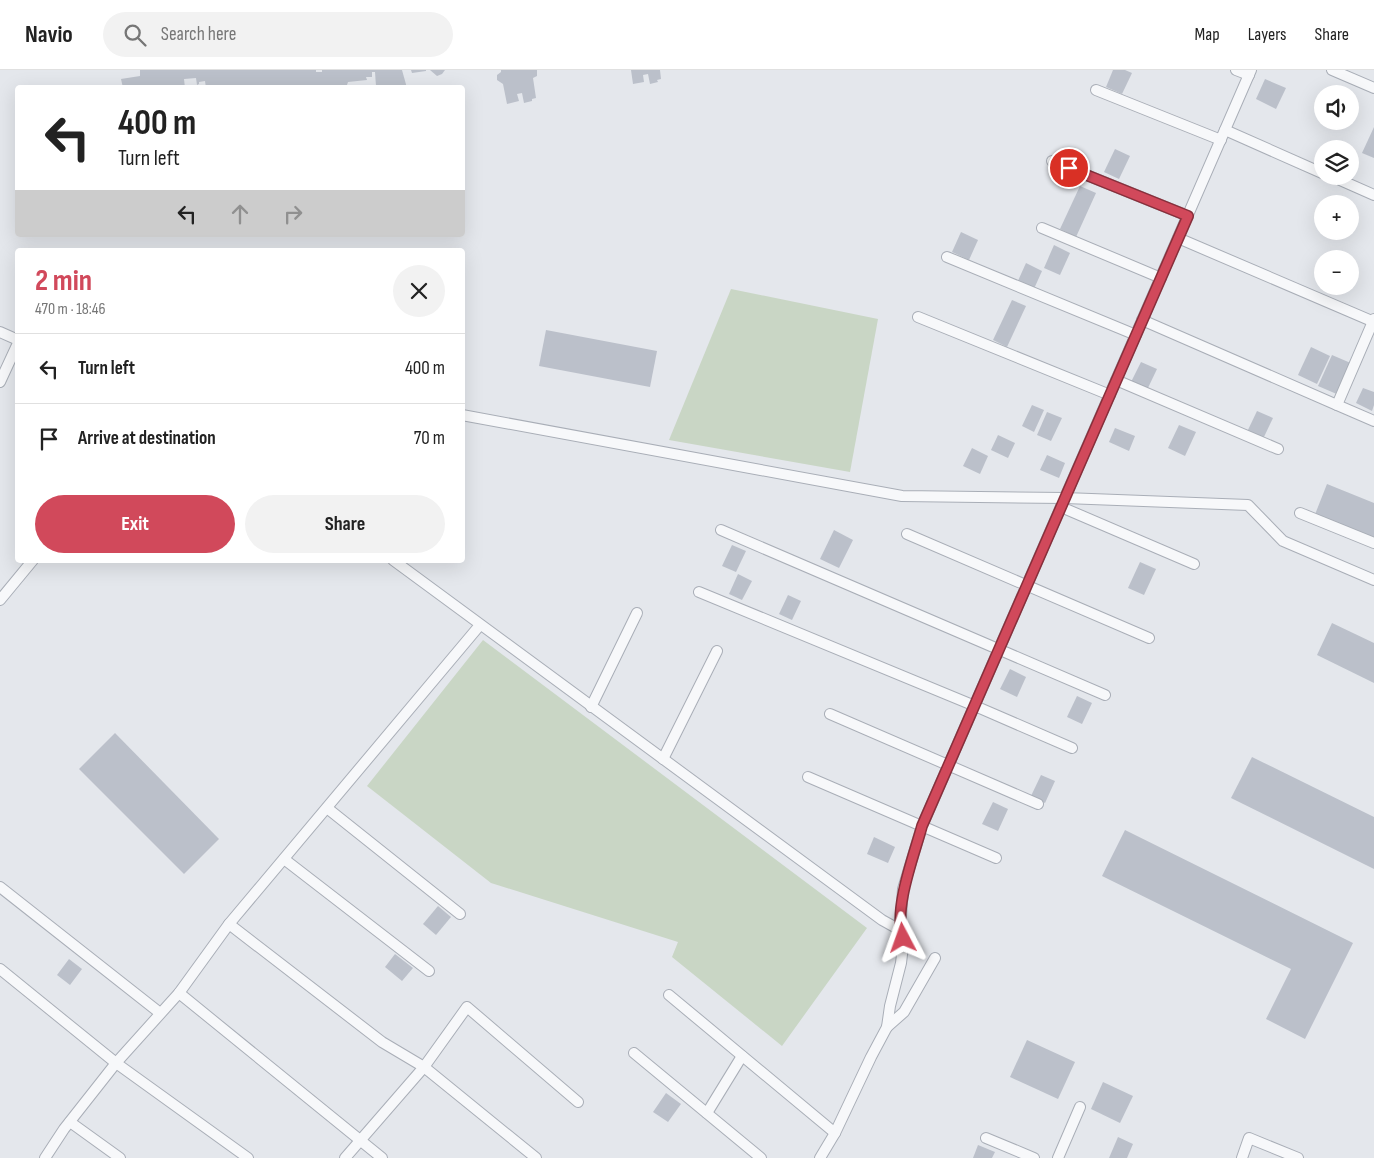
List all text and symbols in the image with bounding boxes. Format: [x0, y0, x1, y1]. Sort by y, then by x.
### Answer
search box [103, 12, 453, 57]
text: Navio [25, 20, 73, 49]
icon: search [121, 21, 149, 49]
text: Search here [161, 23, 236, 46]
text: Map [1195, 24, 1220, 45]
text: Layers [1248, 24, 1287, 45]
text: Share [1315, 24, 1349, 45]
map controls [1314, 85, 1359, 295]
button: sound [1314, 85, 1359, 130]
text: 400 m [118, 102, 196, 145]
icon: left [35, 105, 100, 170]
button: layers [1314, 140, 1359, 185]
text: Turn left [118, 145, 180, 172]
pin [1048, 147, 1090, 189]
icon: arrive [1055, 154, 1083, 182]
button: + [1314, 195, 1359, 240]
icon: left [173, 200, 201, 228]
icon: ahead [226, 200, 254, 228]
icon: right [279, 200, 307, 228]
button: − [1314, 250, 1359, 295]
text: 2 min [35, 263, 92, 299]
button: close [393, 265, 445, 317]
text: 470 m · 18:46 [35, 300, 105, 319]
icon: left [35, 355, 63, 383]
text: Turn left [78, 357, 135, 380]
text: 400 m [405, 357, 445, 380]
icon: arrive [35, 425, 63, 453]
text: Arrive at destination [78, 427, 216, 450]
text: 70 m [414, 427, 445, 450]
button: Exit [35, 495, 235, 553]
button: Share [245, 495, 445, 553]
position arrow [876, 911, 928, 963]

